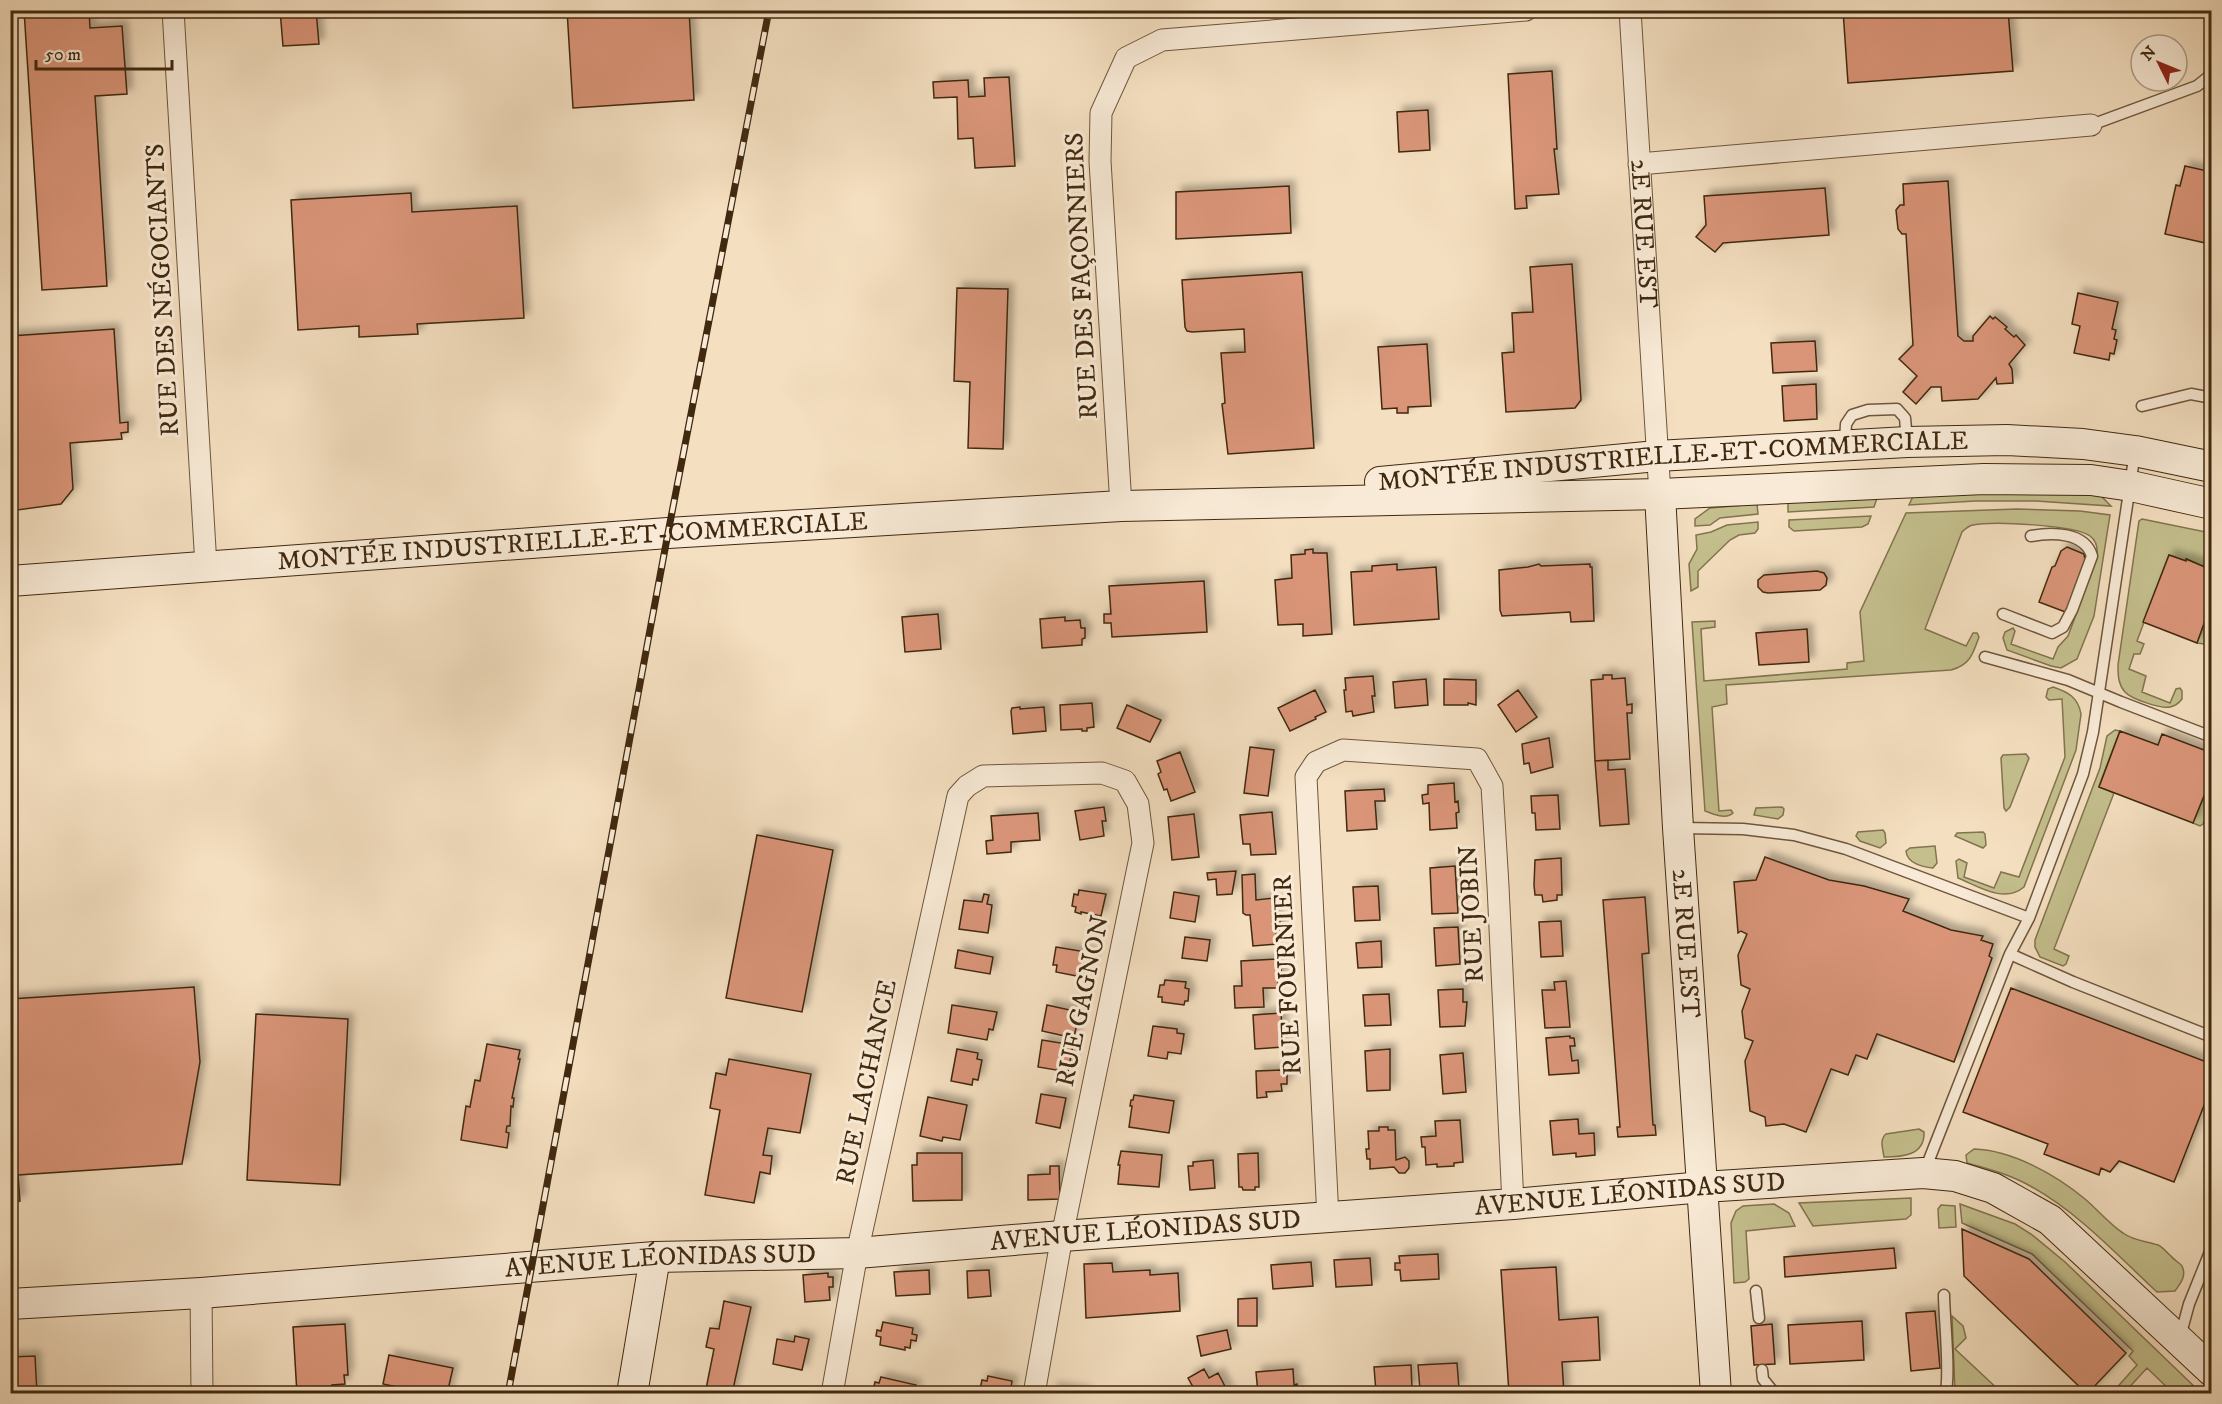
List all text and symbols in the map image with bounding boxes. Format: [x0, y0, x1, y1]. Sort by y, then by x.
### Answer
scale bar [36, 33, 172, 71]
north arrow [2129, 33, 2189, 93]
text: N [2137, 42, 2161, 65]
text: 50 m [45, 44, 81, 66]
street label: RUE DES FAÇONNIERS [1058, 132, 1106, 420]
street label: RUE DES NÉGOCIANTS [139, 143, 187, 437]
street label: 2E RUE EST [1623, 158, 1665, 310]
street label: MONTÉE INDUSTRIELLE-ET-COMMERCIALE [1377, 424, 1969, 499]
street label: MONTÉE INDUSTRIELLE-ET-COMMERCIALE [276, 505, 869, 578]
street label: RUE JOBIN [1452, 844, 1492, 984]
street label: 2E RUE EST [1664, 868, 1707, 1019]
street label: RUE FOURNIER [1266, 874, 1310, 1076]
street label: RUE GAGNON [1049, 912, 1117, 1090]
street label: RUE LACHANCE [829, 976, 905, 1188]
street label: AVENUE LÉONIDAS SUD [1474, 1165, 1786, 1223]
street label: AVENUE LÉONIDAS SUD [989, 1203, 1302, 1258]
street label: AVENUE LÉONIDAS SUD [504, 1237, 816, 1285]

